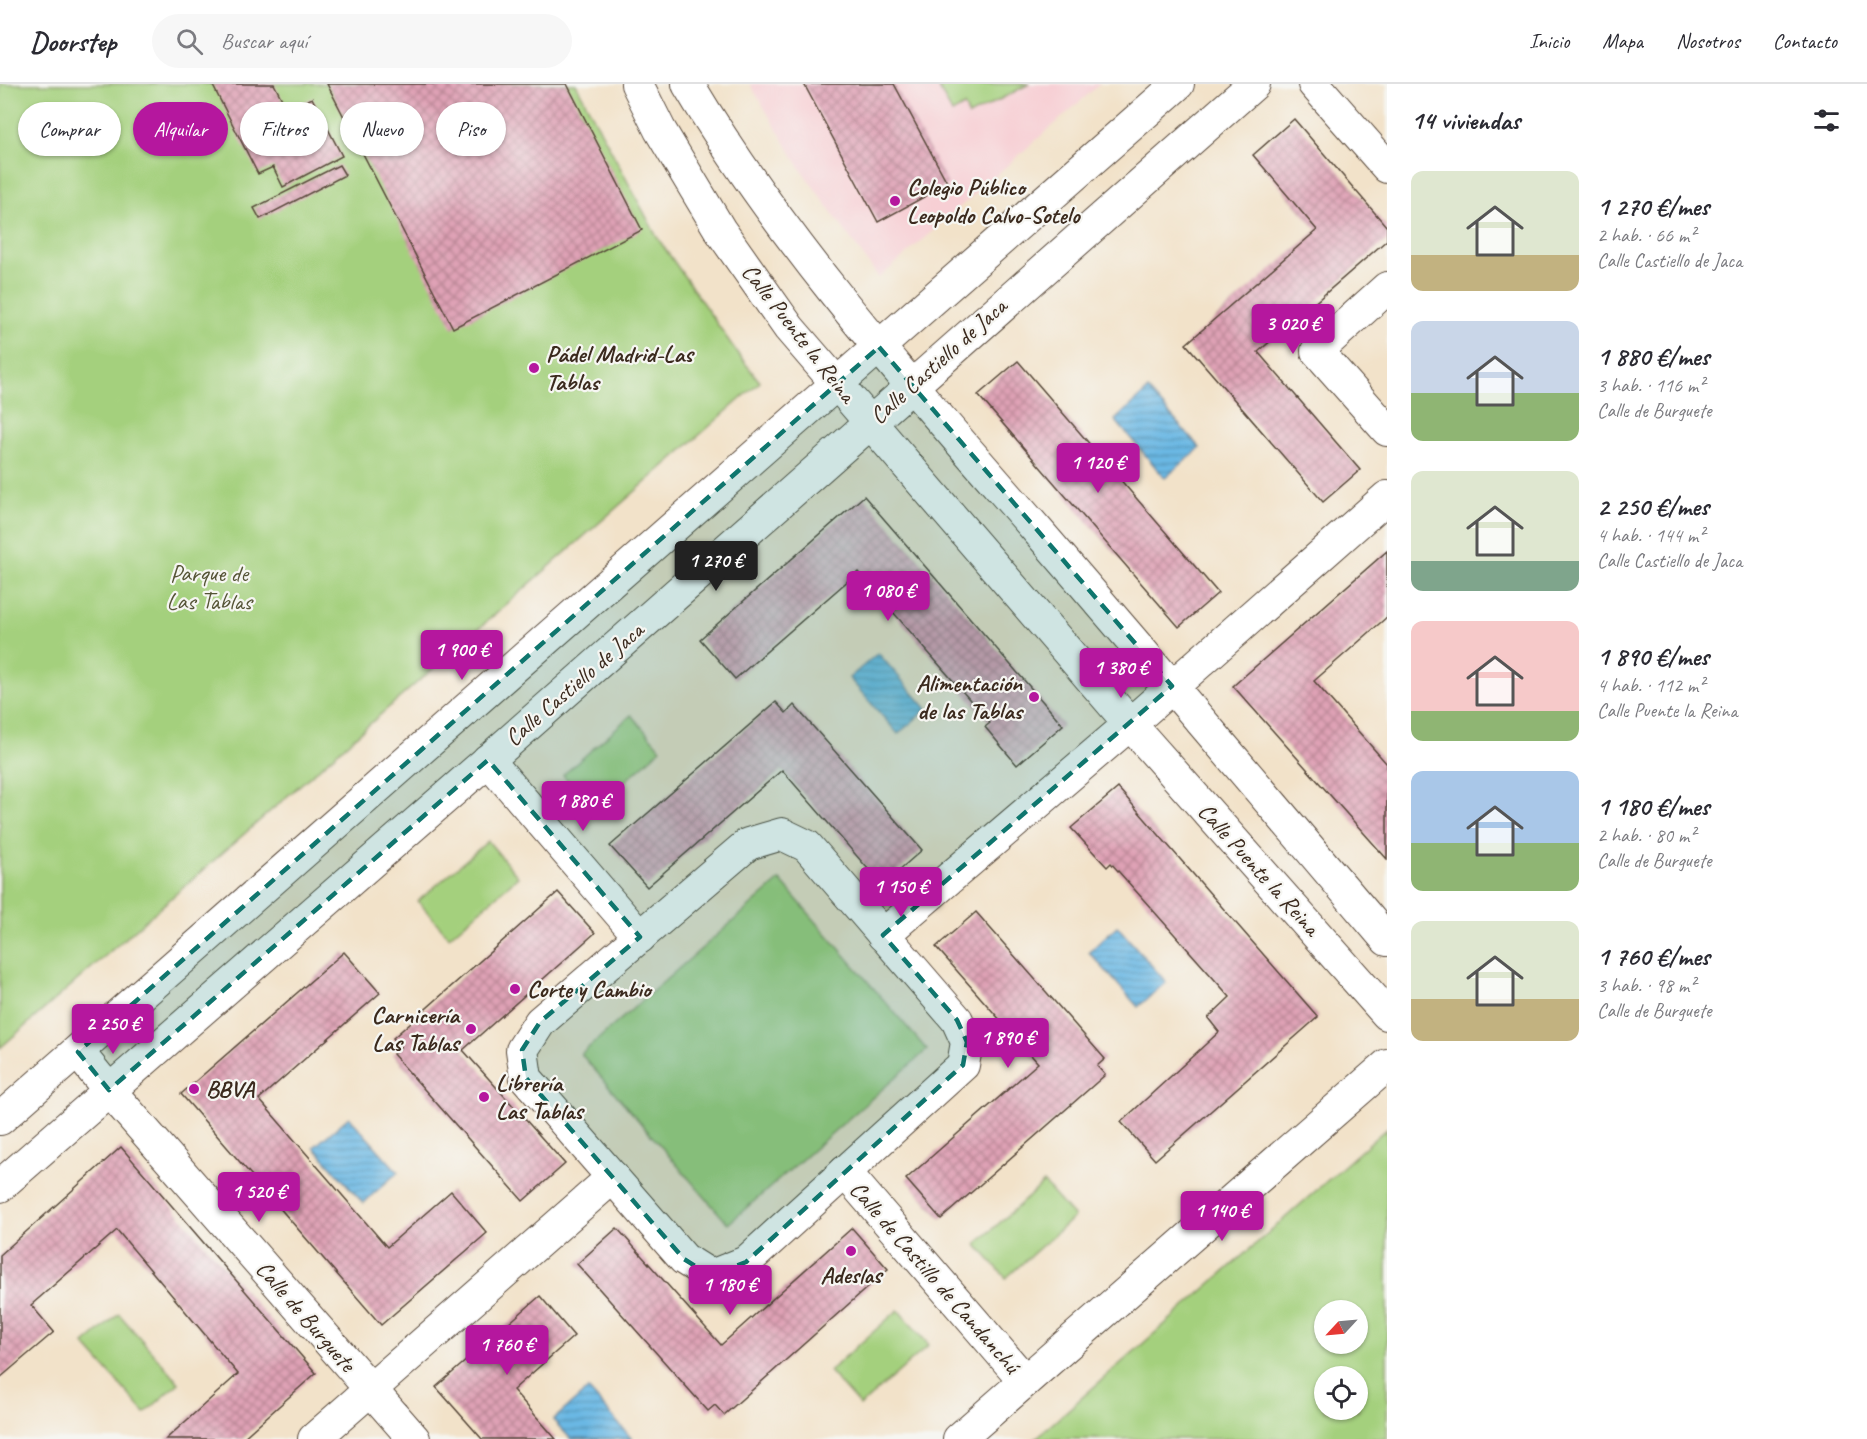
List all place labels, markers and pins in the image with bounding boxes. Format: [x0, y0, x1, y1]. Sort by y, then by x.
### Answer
place label: Colegio Público Leopoldo Calvo-Sotelo [907, 172, 1082, 230]
marker: Colegio Público Leopoldo Calvo-Sotelo [888, 194, 902, 208]
pin: 3 020 € [1238, 304, 1348, 355]
place label: Pádel Madrid-Las Tablas [546, 339, 695, 397]
marker: Pádel Madrid-Las Tablas [527, 361, 541, 375]
pin: 1 120 € [1043, 443, 1153, 494]
pin: 1 270 € [661, 541, 771, 592]
pin: 1 080 € [833, 571, 943, 622]
pin: 1 900 € [407, 630, 517, 681]
pin: 1 380 € [1066, 648, 1176, 699]
place label: Alimentación de las Tablas [916, 668, 1025, 726]
marker: Alimentación de las Tablas [1027, 690, 1041, 704]
pin: 1 880 € [528, 781, 638, 832]
pin: 1 150 € [846, 867, 956, 918]
place label: Corte y Cambio [527, 974, 653, 1004]
marker: Corte y Cambio [508, 982, 522, 996]
place label: Carnicería Las Tablas [371, 1000, 462, 1058]
pin: 2 250 € [58, 1004, 168, 1055]
pin: 1 890 € [953, 1018, 1063, 1069]
marker: Carnicería Las Tablas [464, 1022, 478, 1036]
place label: Librería Las Tablas [496, 1068, 585, 1126]
place label: BBVA [206, 1074, 255, 1104]
marker: BBVA [187, 1082, 201, 1096]
marker: Librería Las Tablas [477, 1090, 491, 1104]
pin: 1 520 € [204, 1172, 314, 1223]
pin: 1 140 € [1167, 1191, 1277, 1242]
marker: Adeslas [844, 1244, 858, 1258]
place label: Adeslas [821, 1260, 884, 1290]
pin: 1 180 € [675, 1265, 785, 1316]
pin: 1 760 € [452, 1325, 562, 1376]

